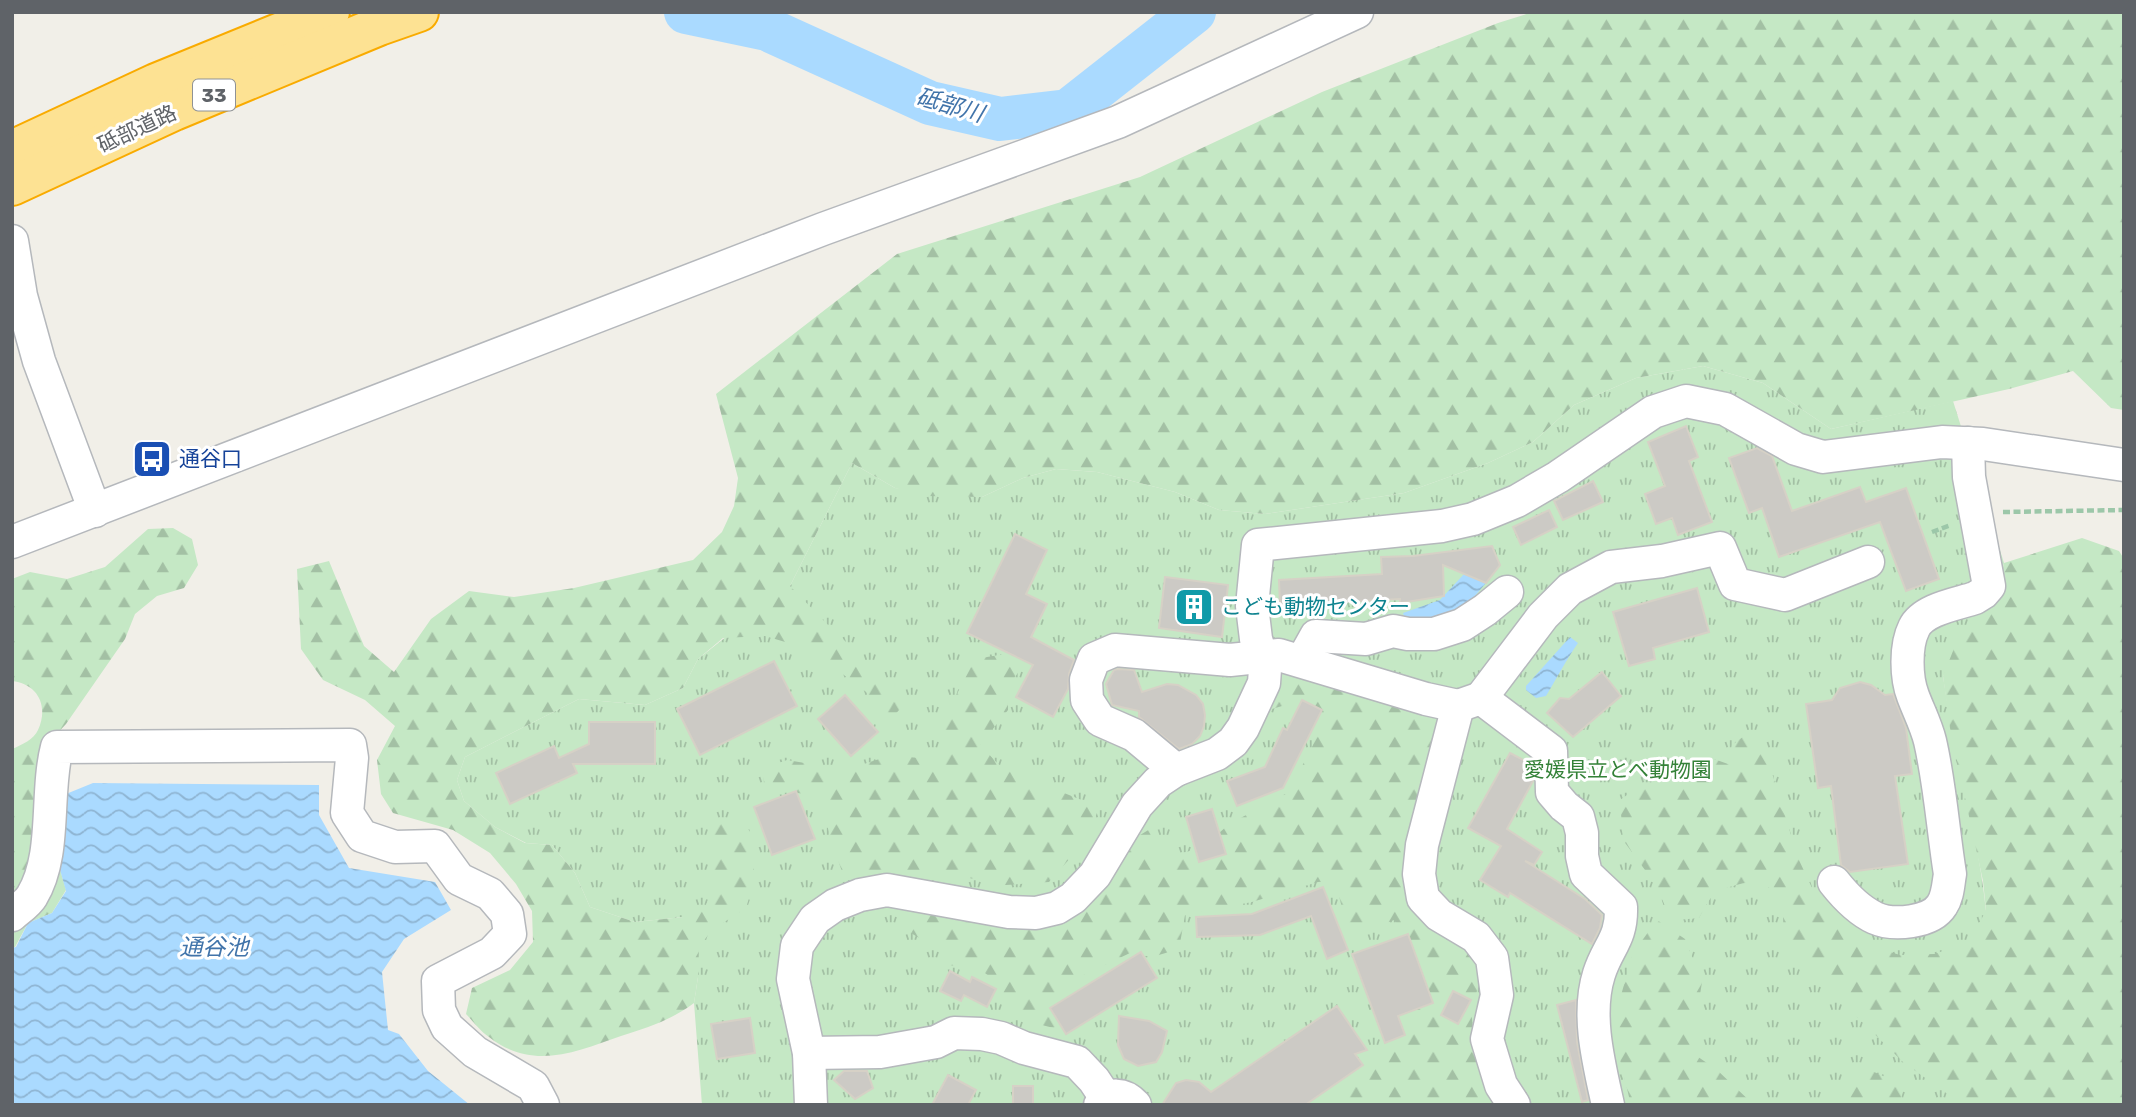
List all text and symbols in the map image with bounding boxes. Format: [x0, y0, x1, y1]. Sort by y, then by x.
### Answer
road number: 33 [193, 80, 235, 110]
water label: 砥部川 [913, 82, 990, 129]
street label: 砥部道路 [93, 99, 180, 158]
bus stop icon: 通谷口 [131, 438, 173, 480]
place label: 通谷口 [179, 446, 242, 471]
building icon: こども動物センター [1173, 586, 1215, 628]
place label: こども動物センター [1221, 594, 1410, 619]
park label: 愛媛県立とべ動物園 [1524, 757, 1712, 782]
water label: 通谷池 [180, 933, 251, 961]

